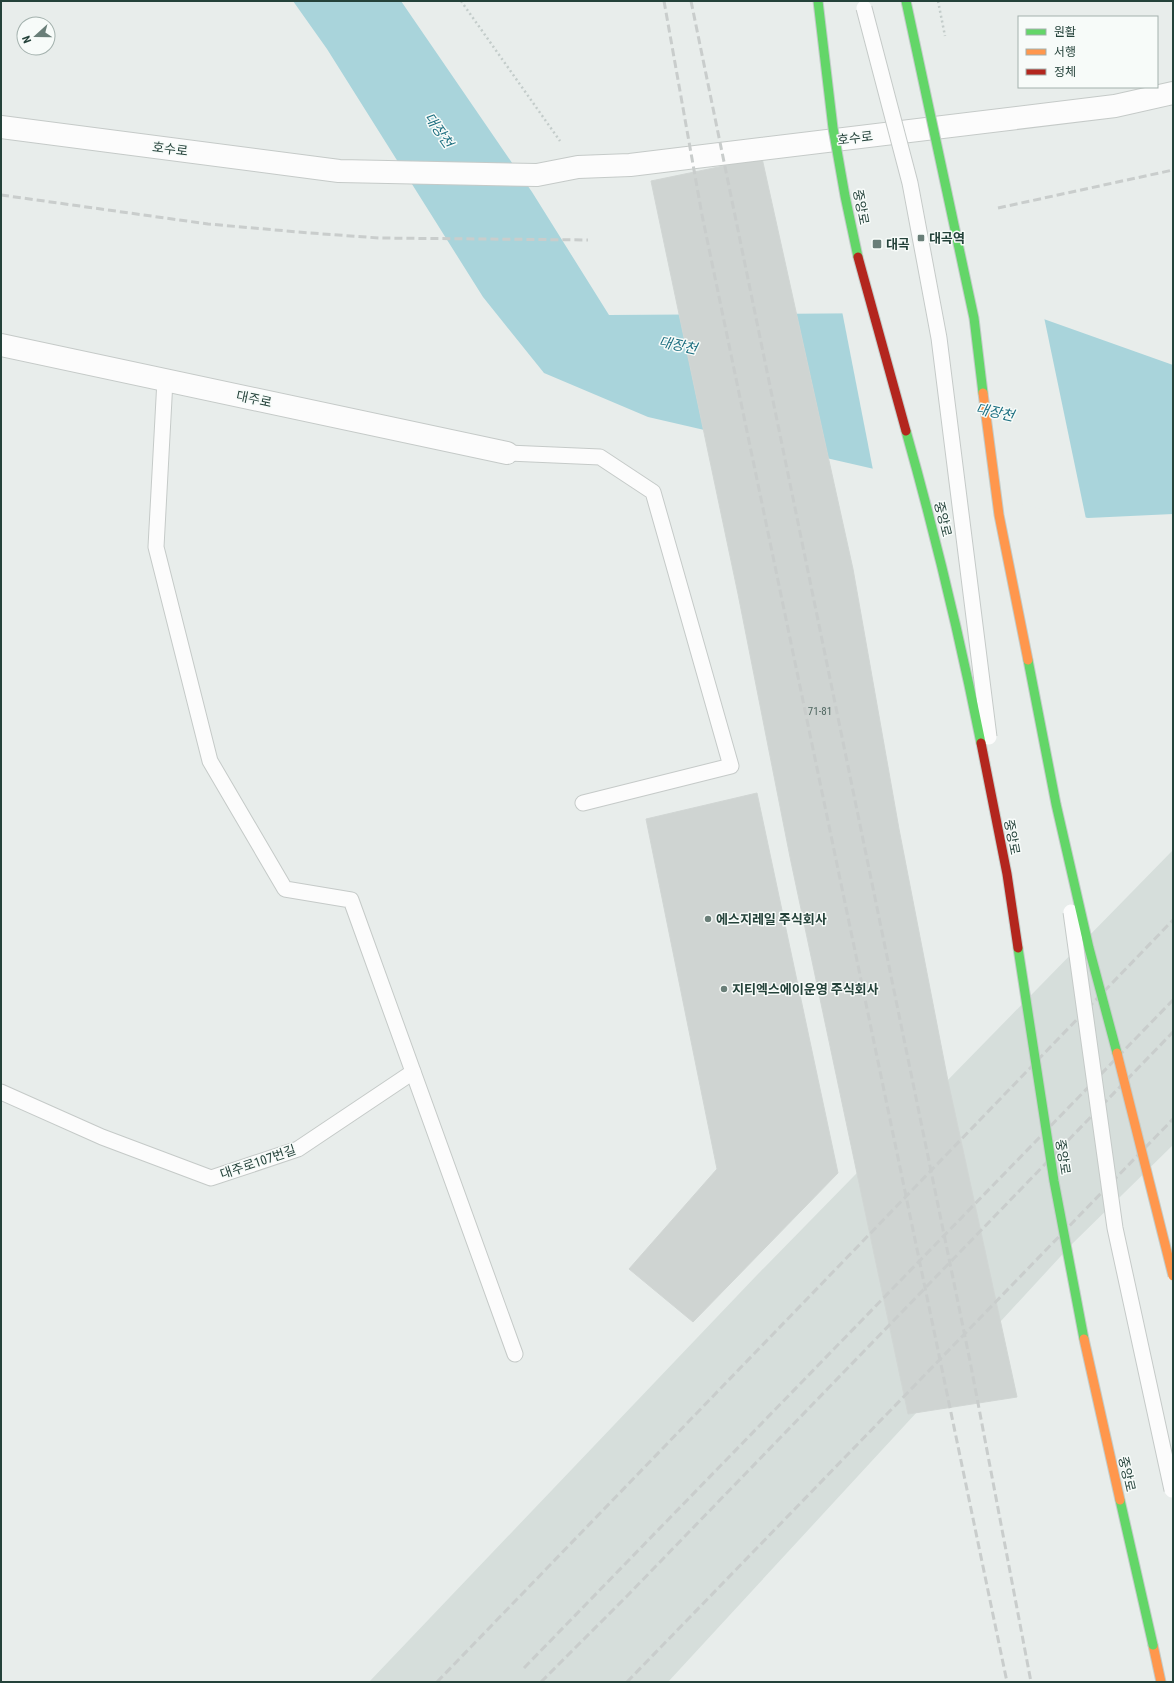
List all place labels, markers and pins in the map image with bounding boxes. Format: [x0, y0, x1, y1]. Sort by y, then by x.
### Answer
place label: 대곡역 [929, 231, 965, 246]
marker: 대곡역 [916, 233, 926, 243]
place label: 대곡 [886, 237, 910, 252]
marker: 대곡 [871, 238, 883, 250]
place label: 에스지레일 주식회사 [716, 912, 827, 927]
marker: 에스지레일 주식회사 [703, 914, 713, 924]
place label: 지티엑스에이운영 주식회사 [732, 982, 879, 997]
marker: 지티엑스에이운영 주식회사 [719, 984, 729, 994]

